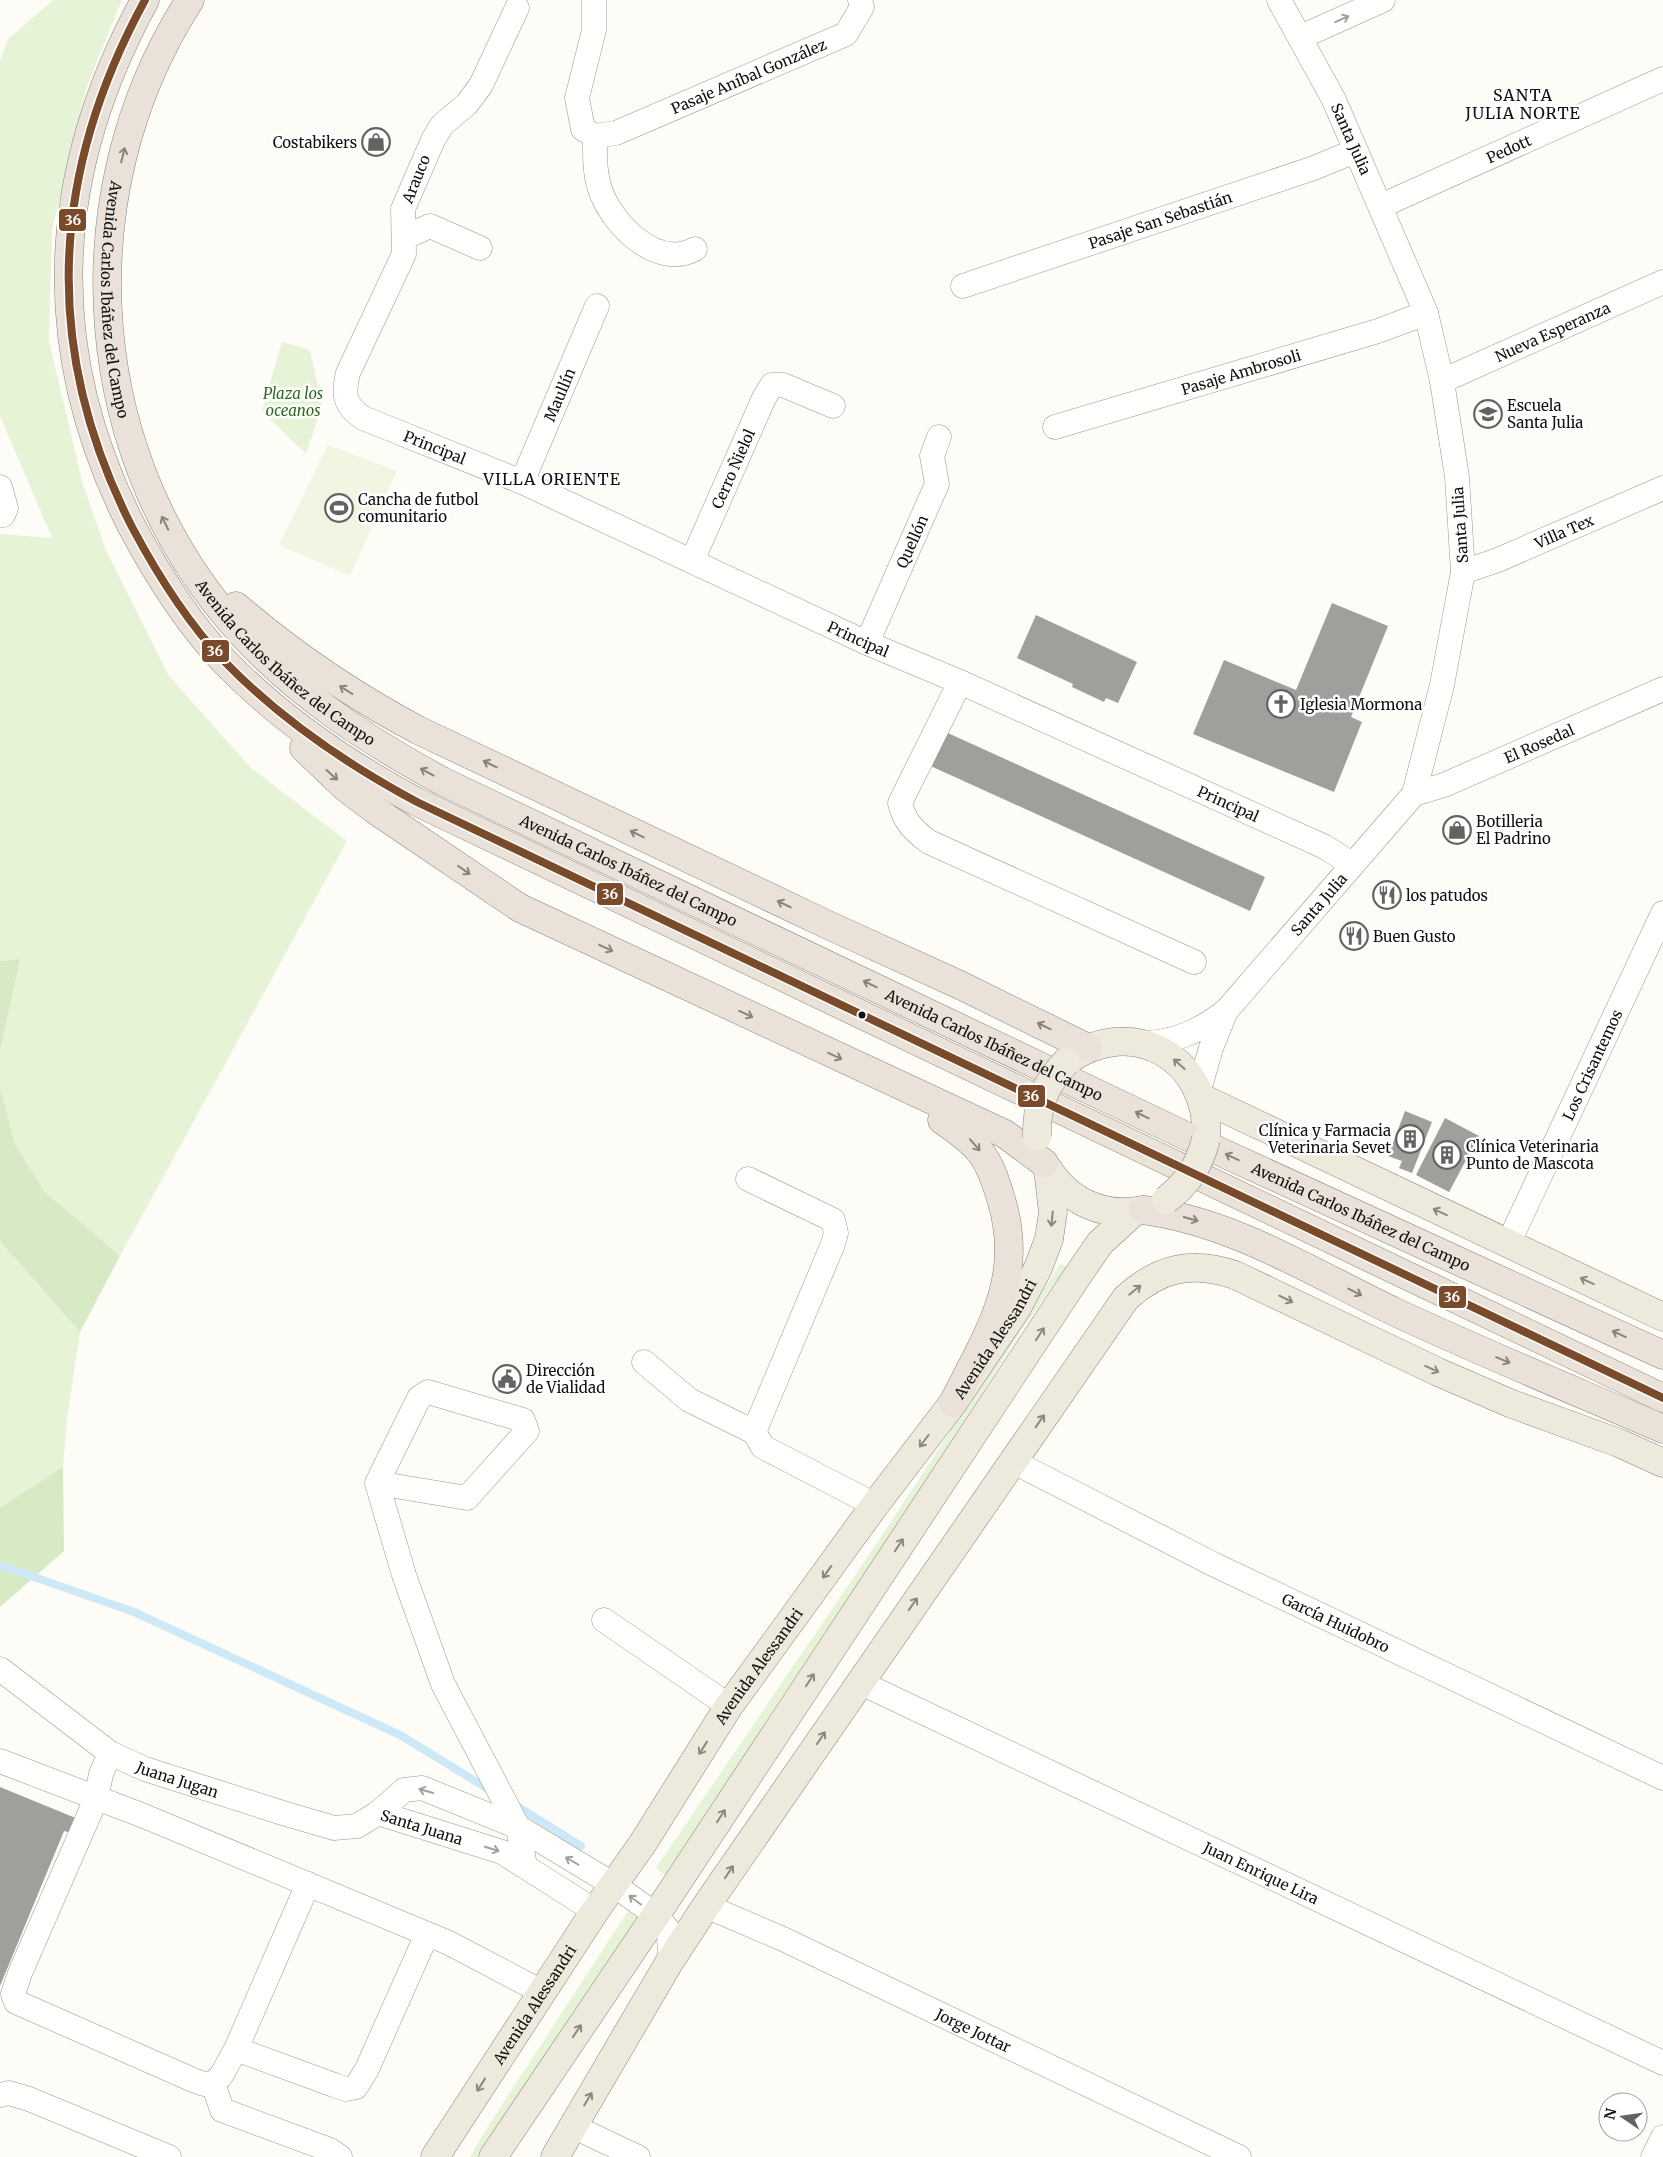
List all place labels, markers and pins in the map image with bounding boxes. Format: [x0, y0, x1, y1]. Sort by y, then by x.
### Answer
shop icon: Costabikers [361, 127, 391, 157]
place label: Costabikers [273, 133, 357, 152]
place label: Escuela Santa Julia [1507, 396, 1583, 432]
school or university icon: Escuela Santa Julia [1473, 399, 1503, 429]
place label: Cancha de futbol comunitario [358, 490, 479, 526]
sports icon: Cancha de futbol comunitario [324, 493, 354, 523]
church icon: Iglesia Mormona [1266, 689, 1296, 719]
place label: Iglesia Mormona [1300, 695, 1422, 714]
place label: Botilleria El Padrino [1476, 812, 1551, 848]
shop icon: Botilleria El Padrino [1442, 815, 1472, 845]
restaurant icon: los patudos [1372, 880, 1402, 910]
place label: los patudos [1406, 886, 1488, 905]
restaurant icon: Buen Gusto [1339, 921, 1369, 951]
place label: Buen Gusto [1373, 927, 1456, 946]
unlabelled marker [857, 1010, 867, 1020]
place label: Clínica y Farmacia Veterinaria Sevet [1259, 1121, 1391, 1157]
building icon: Clínica y Farmacia Veterinaria Sevet [1395, 1124, 1425, 1154]
place label: Clínica Veterinaria Punto de Mascota [1466, 1137, 1599, 1173]
building icon: Clínica Veterinaria Punto de Mascota [1432, 1140, 1462, 1170]
place label: Dirección de Vialidad [526, 1361, 605, 1397]
public building icon: Dirección de Vialidad [492, 1364, 522, 1394]

